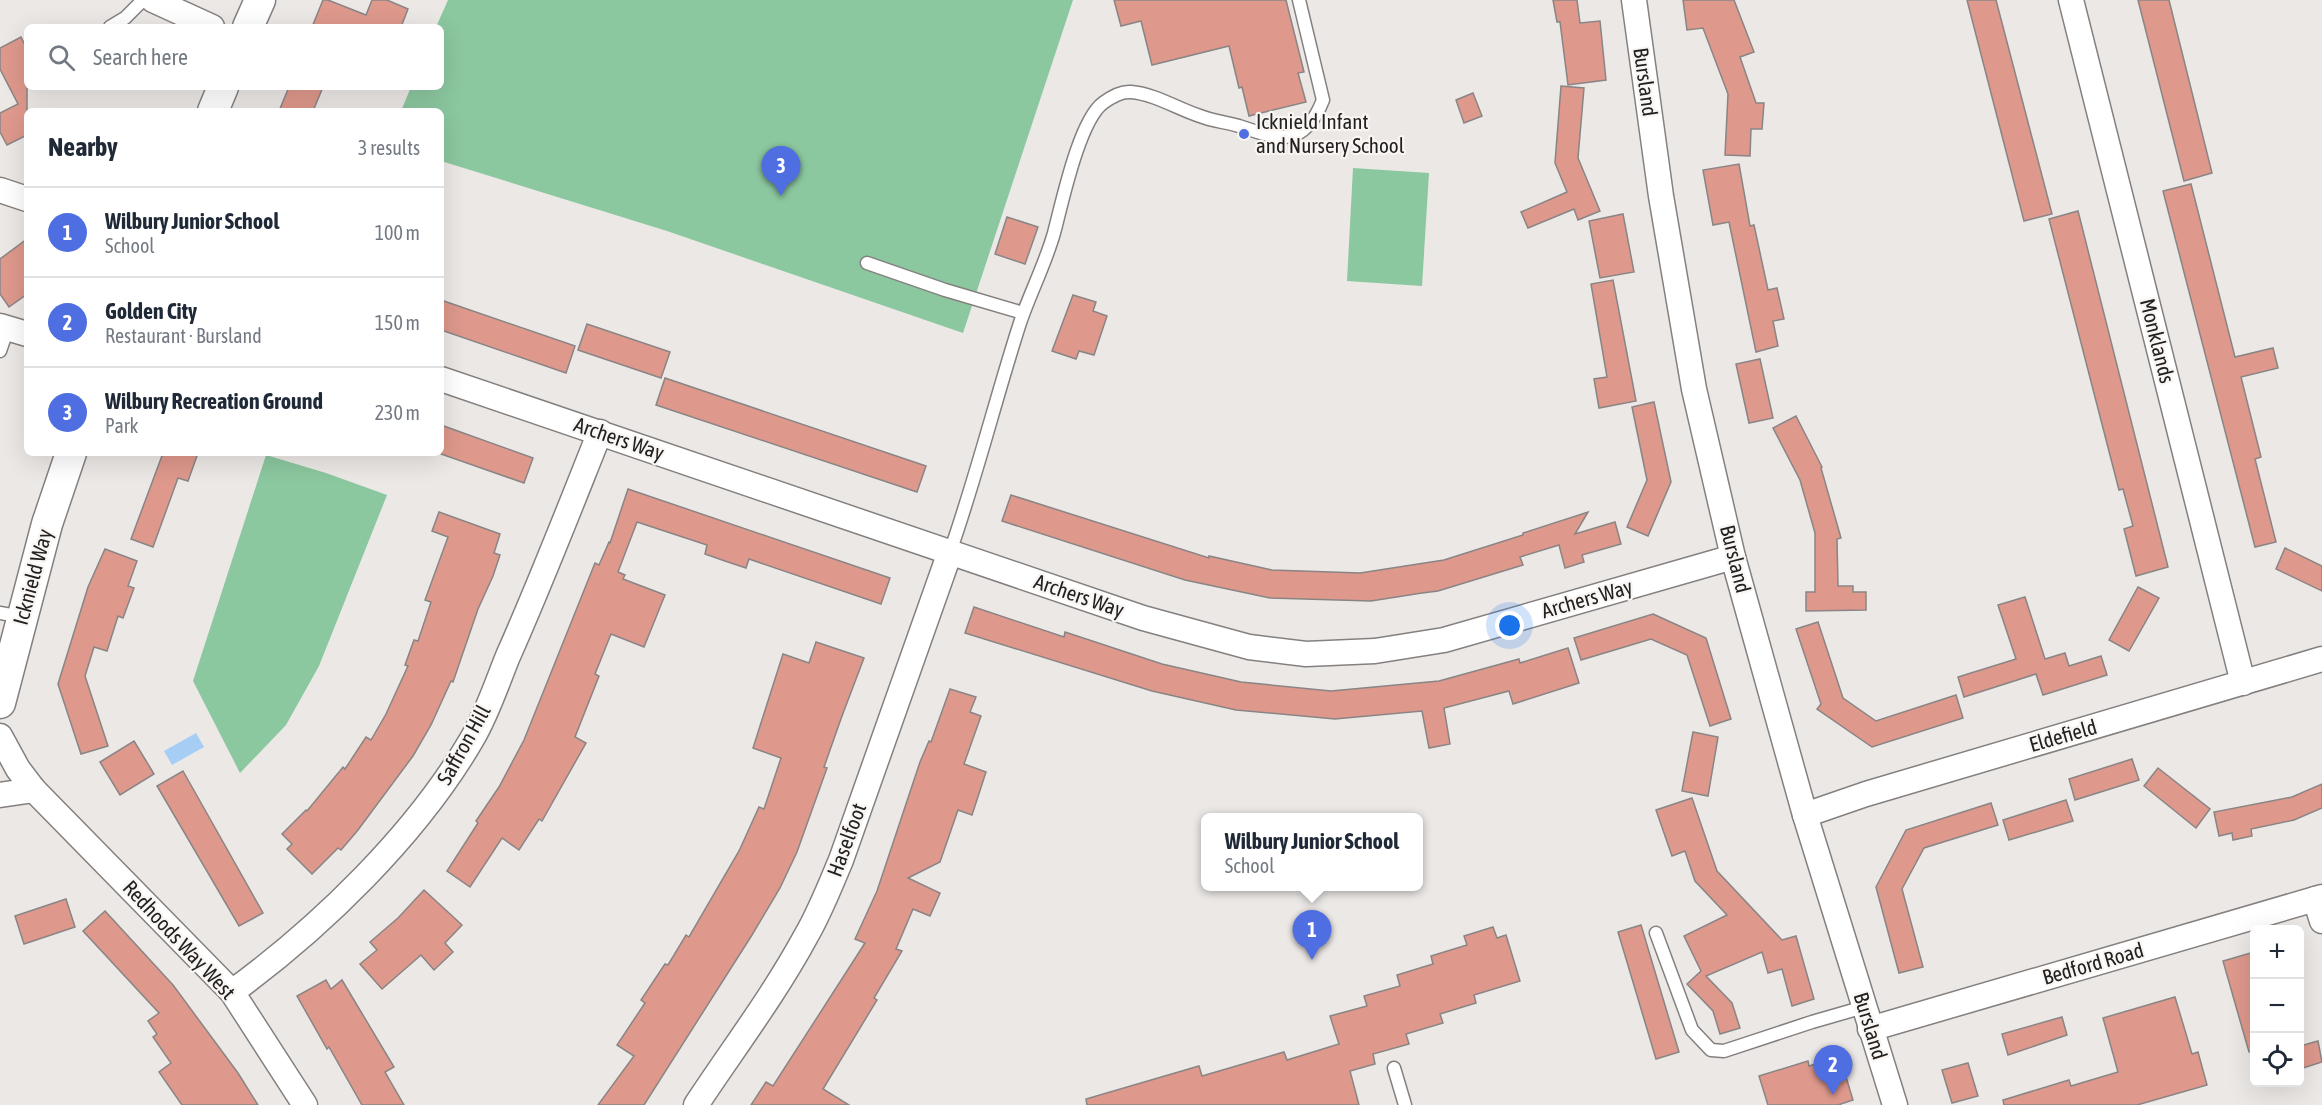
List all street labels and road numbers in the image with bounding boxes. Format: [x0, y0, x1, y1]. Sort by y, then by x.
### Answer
street label: Bursland [1629, 46, 1663, 118]
street label: Monklands [2136, 296, 2180, 386]
street label: Archers Way [571, 411, 668, 465]
street label: Bursland [1716, 522, 1756, 595]
street label: Icknield Way [8, 526, 56, 627]
street label: Archers Way [1031, 568, 1128, 622]
street label: Archers Way [1538, 574, 1635, 622]
street label: Saffron Hill [431, 700, 495, 788]
street label: Eldefield [2026, 714, 2099, 756]
street label: Haselfoot [822, 800, 870, 879]
street label: Redhoods Way West [119, 875, 241, 1004]
street label: Bedford Road [2039, 937, 2146, 989]
street label: Bursland [1849, 989, 1893, 1062]

